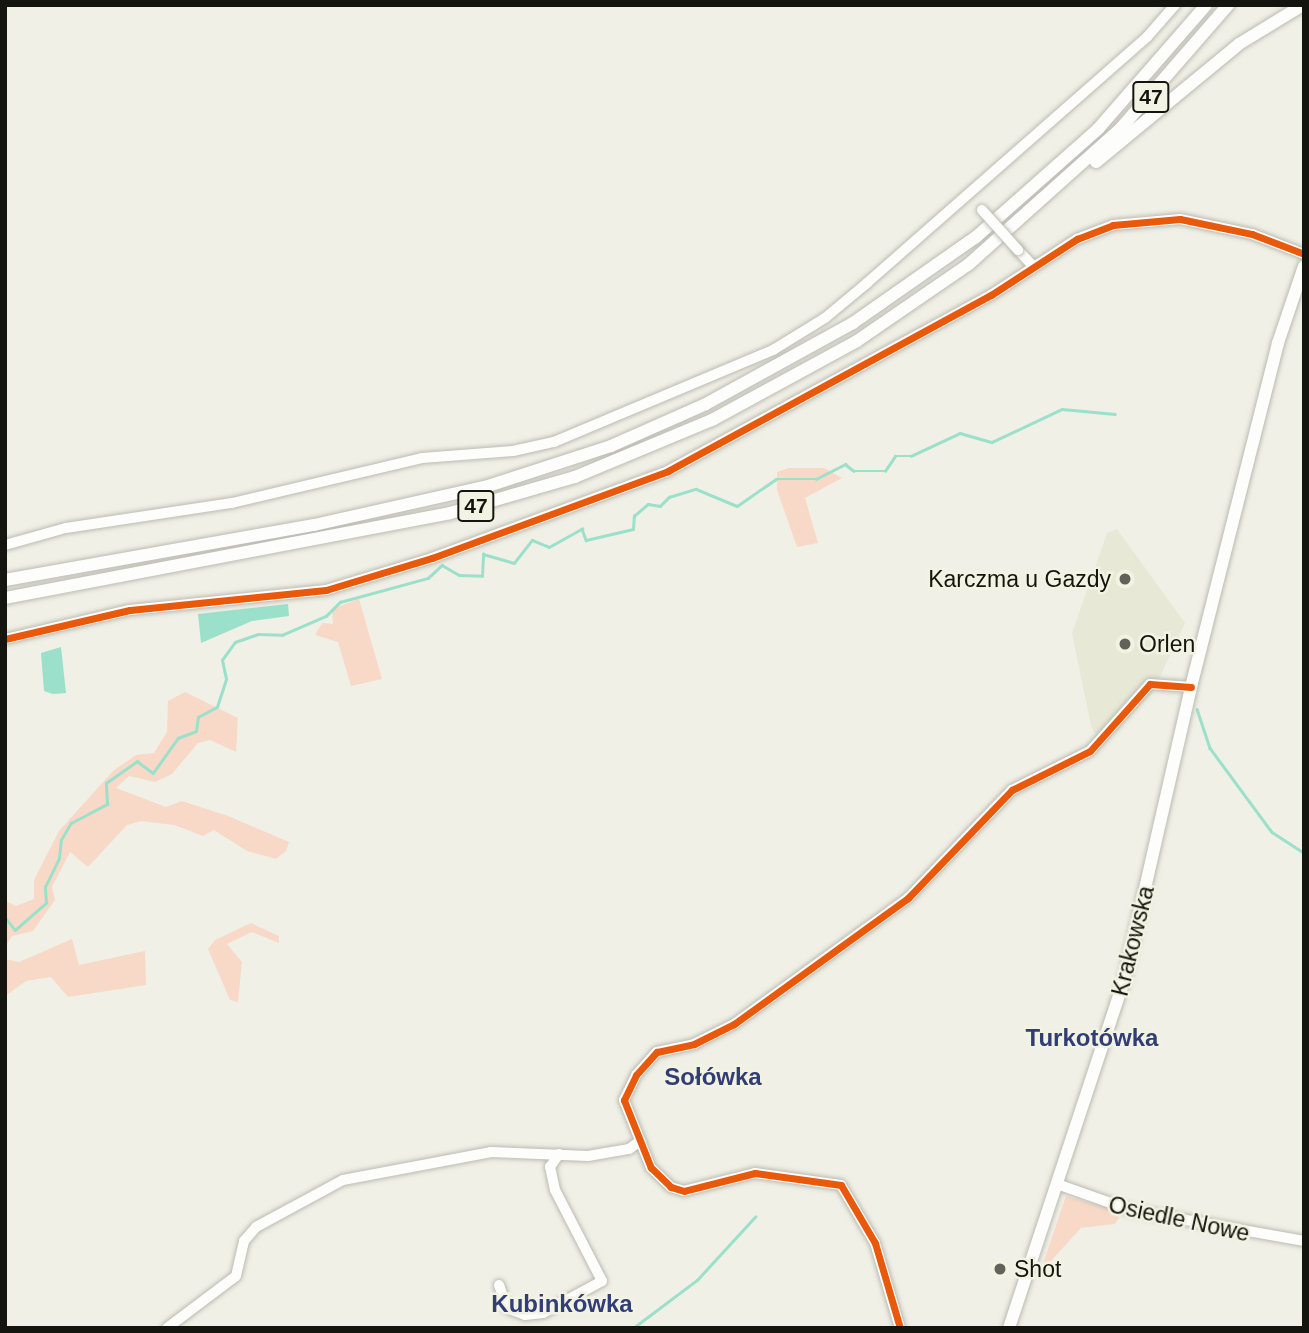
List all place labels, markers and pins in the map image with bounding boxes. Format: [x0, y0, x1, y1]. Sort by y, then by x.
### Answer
place label: Karczma u Gazdy [928, 565, 1111, 593]
marker: Karczma u Gazdy [1117, 571, 1133, 587]
place label: Orlen [1139, 630, 1195, 658]
marker: Orlen [1117, 636, 1133, 652]
place label: Shot [1014, 1255, 1061, 1283]
marker: Shot [992, 1261, 1008, 1277]

